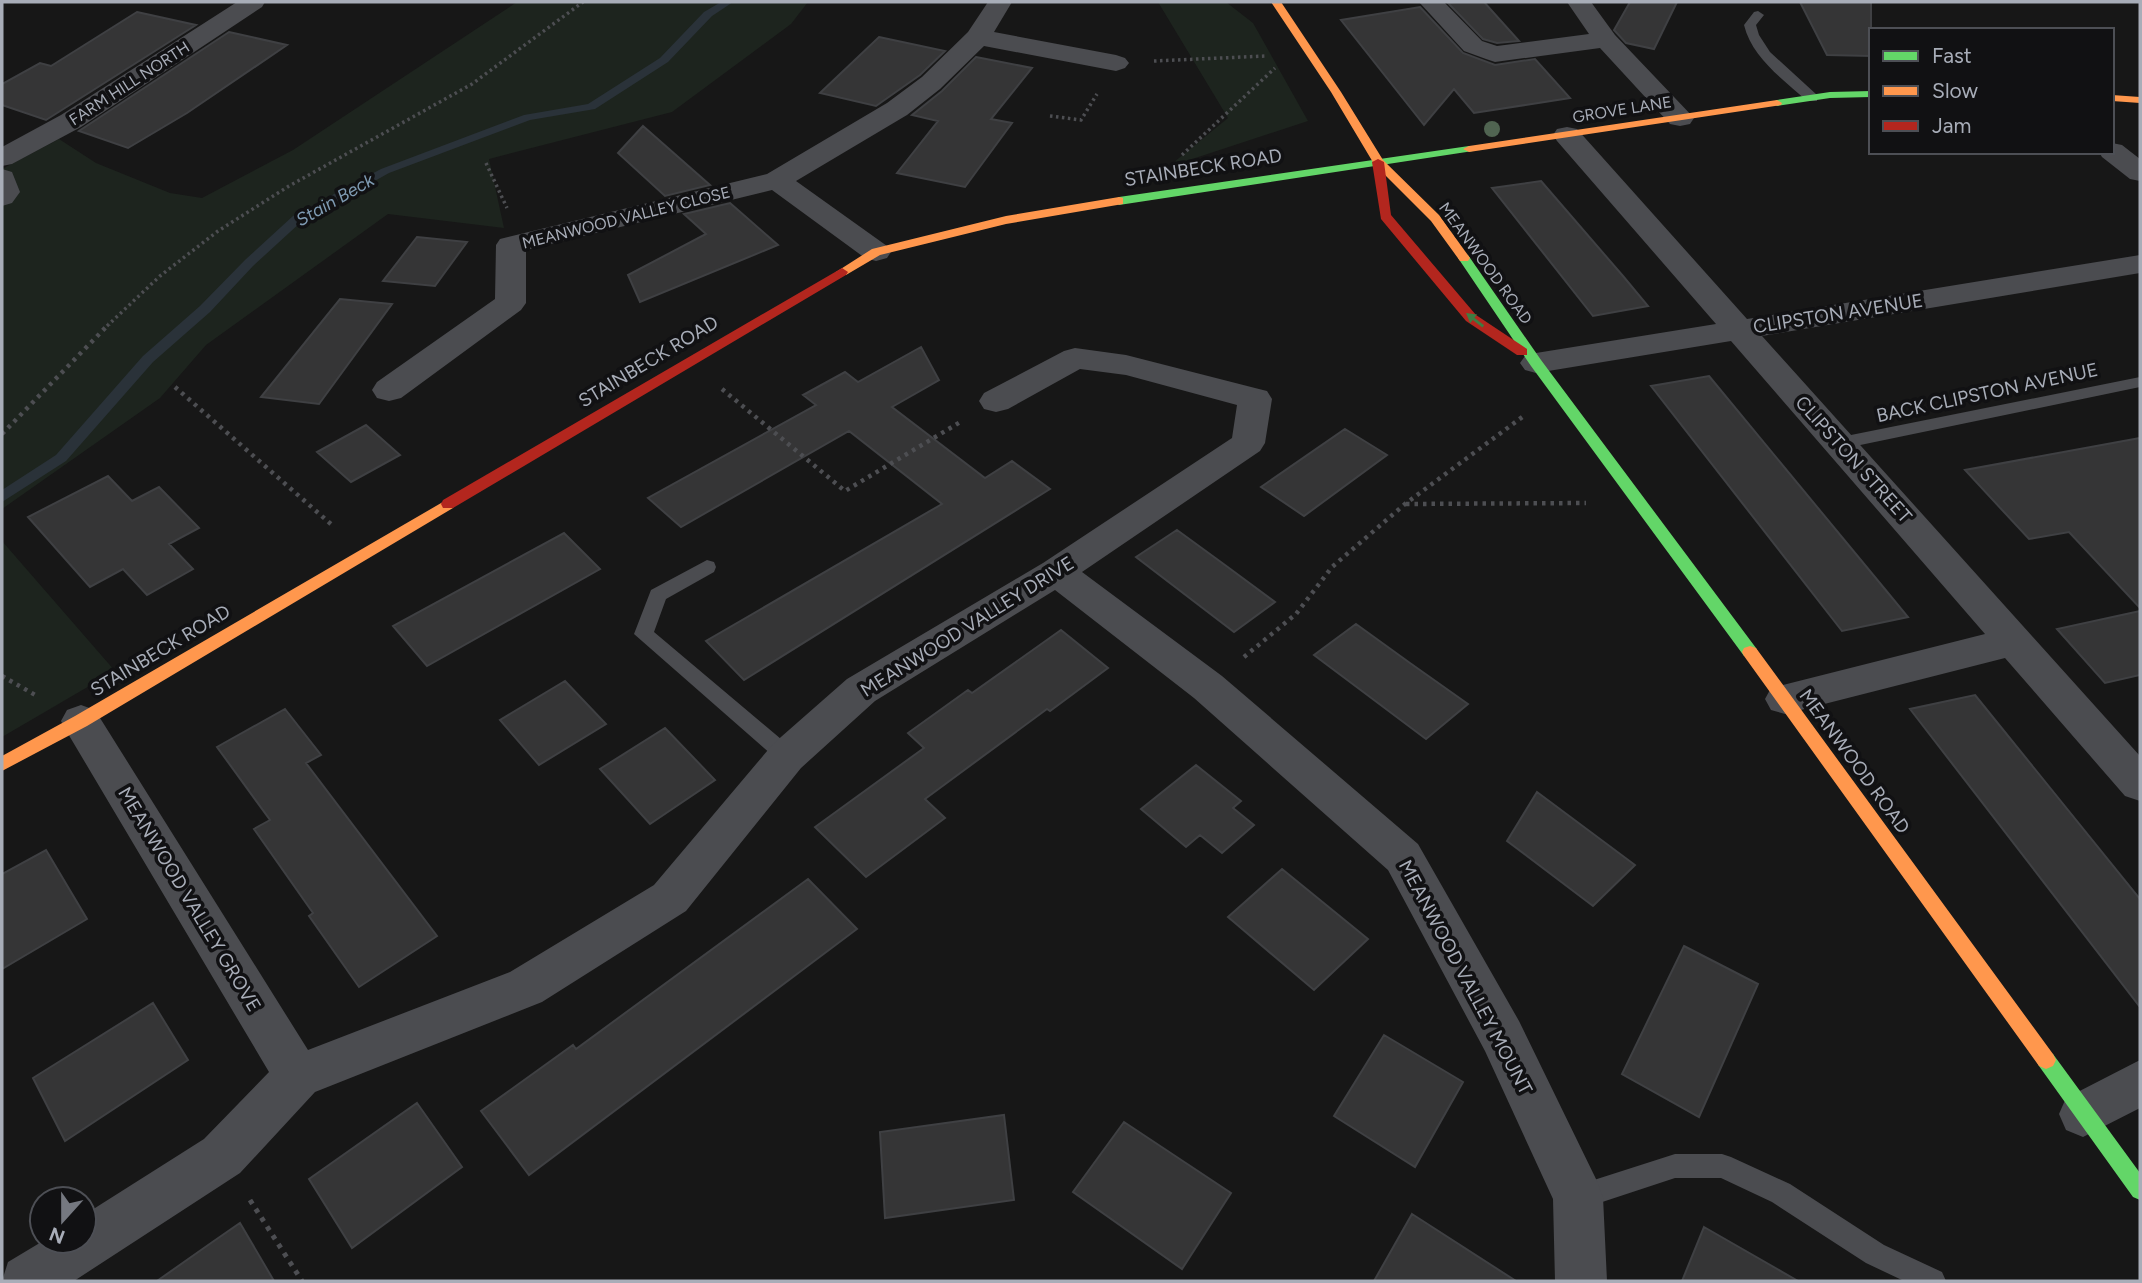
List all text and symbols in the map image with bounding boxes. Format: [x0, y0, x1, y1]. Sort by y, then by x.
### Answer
legend [1869, 28, 2114, 154]
street label: FARM HILL NORTH [66, 37, 193, 129]
text: Fast [1932, 43, 1972, 68]
text: Slow [1932, 78, 1978, 103]
street label: GROVE LANE [1571, 92, 1673, 127]
text: Jam [1932, 113, 1971, 138]
street label: STAINBECK ROAD [1123, 144, 1283, 191]
water label: Stain Beck [292, 168, 379, 231]
street label: MEANWOOD VALLEY CLOSE [520, 182, 732, 253]
street label: MEANWOOD ROAD [1435, 199, 1536, 328]
street label: CLIPSTON AVENUE [1751, 289, 1925, 338]
street label: STAINBECK ROAD [574, 311, 722, 412]
one-way arrow [1467, 312, 1485, 327]
street label: BACK CLIPSTON AVENUE [1874, 358, 2100, 427]
street label: CLIPSTON STREET [1791, 391, 1917, 528]
street label: MEANWOOD VALLEY DRIVE [856, 551, 1078, 702]
street label: STAINBECK ROAD [86, 600, 234, 701]
street label: MEANWOOD ROAD [1794, 685, 1915, 838]
street label: MEANWOOD VALLEY GROVE [113, 783, 266, 1016]
street label: MEANWOOD VALLEY MOUNT [1394, 856, 1538, 1099]
north arrow [28, 1185, 98, 1255]
text: N [46, 1222, 68, 1249]

